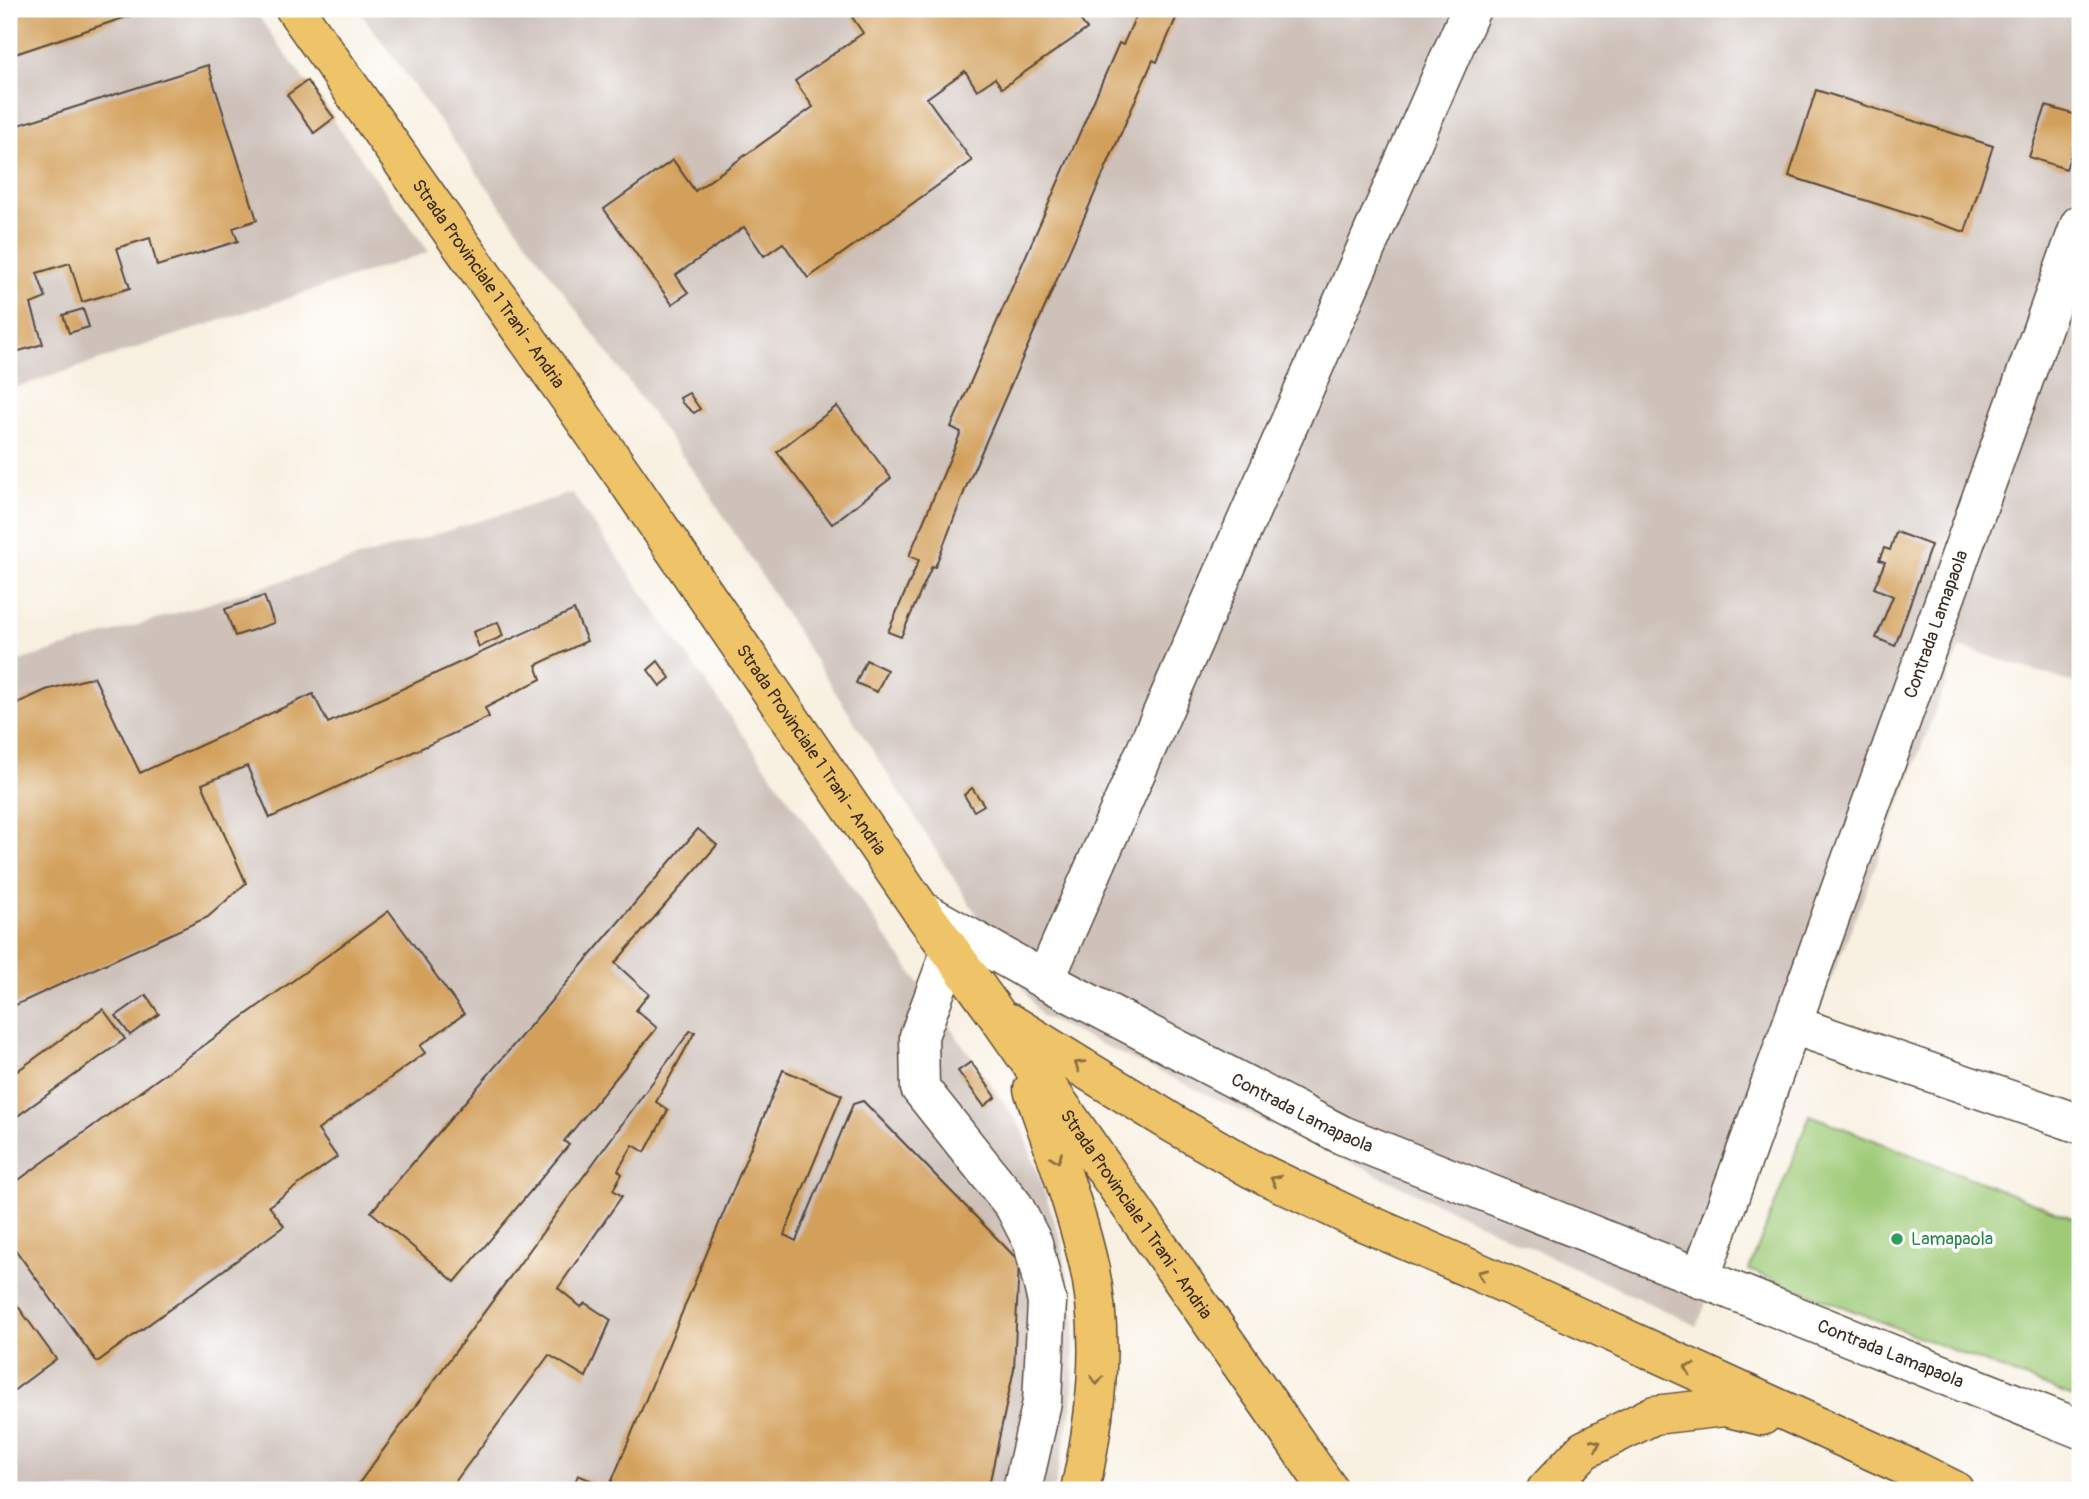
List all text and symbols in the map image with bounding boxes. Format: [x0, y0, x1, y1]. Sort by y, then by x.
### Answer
street label: Strada Provinciale 1 Trani - Andria [407, 175, 570, 393]
street label: Contrada Lamapaola [1899, 547, 1974, 702]
street label: Strada Provinciale 1 Trani - Andria [731, 640, 891, 860]
one-way arrow [1073, 1060, 1086, 1073]
street label: Contrada Lamapaola [1227, 1068, 1376, 1158]
street label: Strada Provinciale 1 Trani - Andria [1055, 1105, 1217, 1324]
one-way arrow [1049, 1151, 1063, 1164]
one-way arrow [1270, 1174, 1282, 1188]
place label: Lamapaola [1911, 1228, 1993, 1251]
marker: Lamapaola [1889, 1231, 1905, 1247]
one-way arrow [1477, 1268, 1489, 1282]
street label: Contrada Lamapaola [1814, 1315, 1967, 1394]
one-way arrow [1684, 1362, 1696, 1376]
one-way arrow [1089, 1375, 1104, 1386]
one-way arrow [1589, 1439, 1601, 1453]

